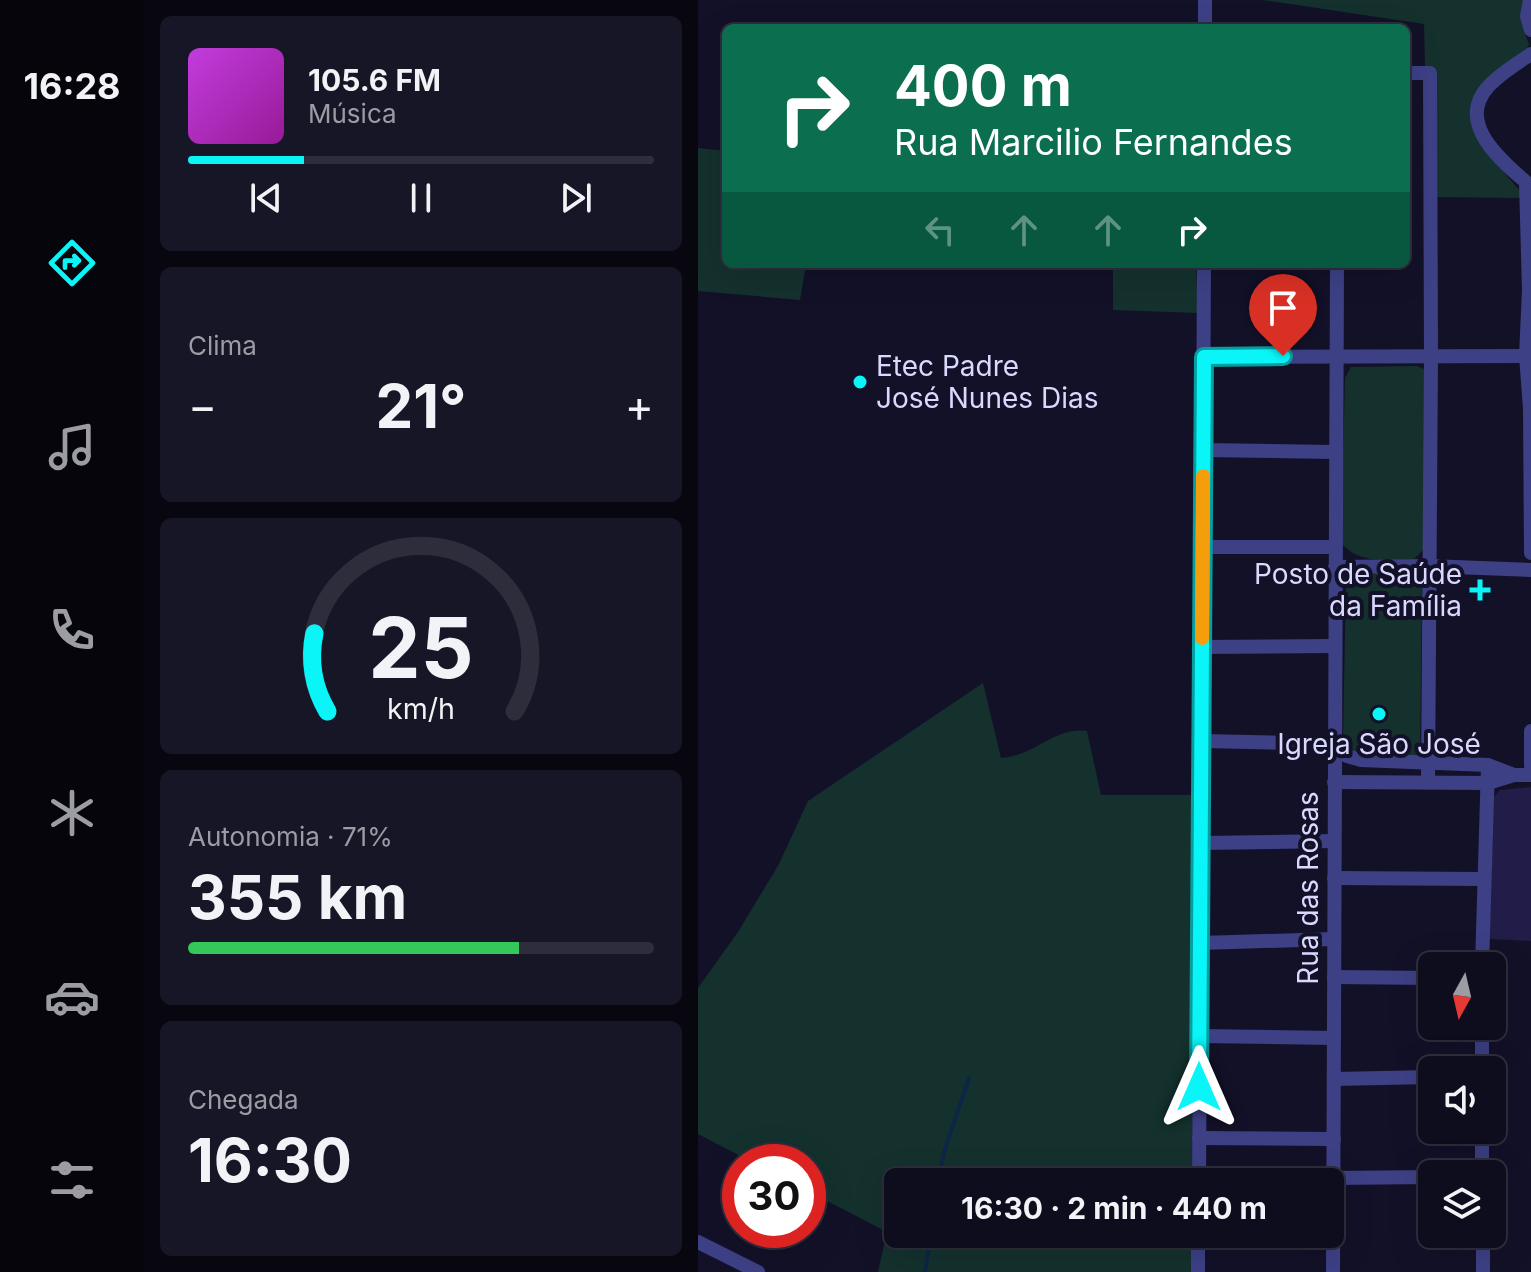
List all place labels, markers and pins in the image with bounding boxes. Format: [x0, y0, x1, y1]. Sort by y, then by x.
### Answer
pin [1249, 274, 1317, 356]
place label: Etec Padre José Nunes Dias [876, 349, 1098, 415]
marker: Etec Padre José Nunes Dias [851, 373, 869, 391]
place label: Posto de Saúde da Família [1254, 557, 1462, 623]
marker: Posto de Saúde da Família [1469, 579, 1491, 601]
marker: Igreja São José [1370, 705, 1388, 723]
place label: Igreja São José [1277, 727, 1481, 761]

